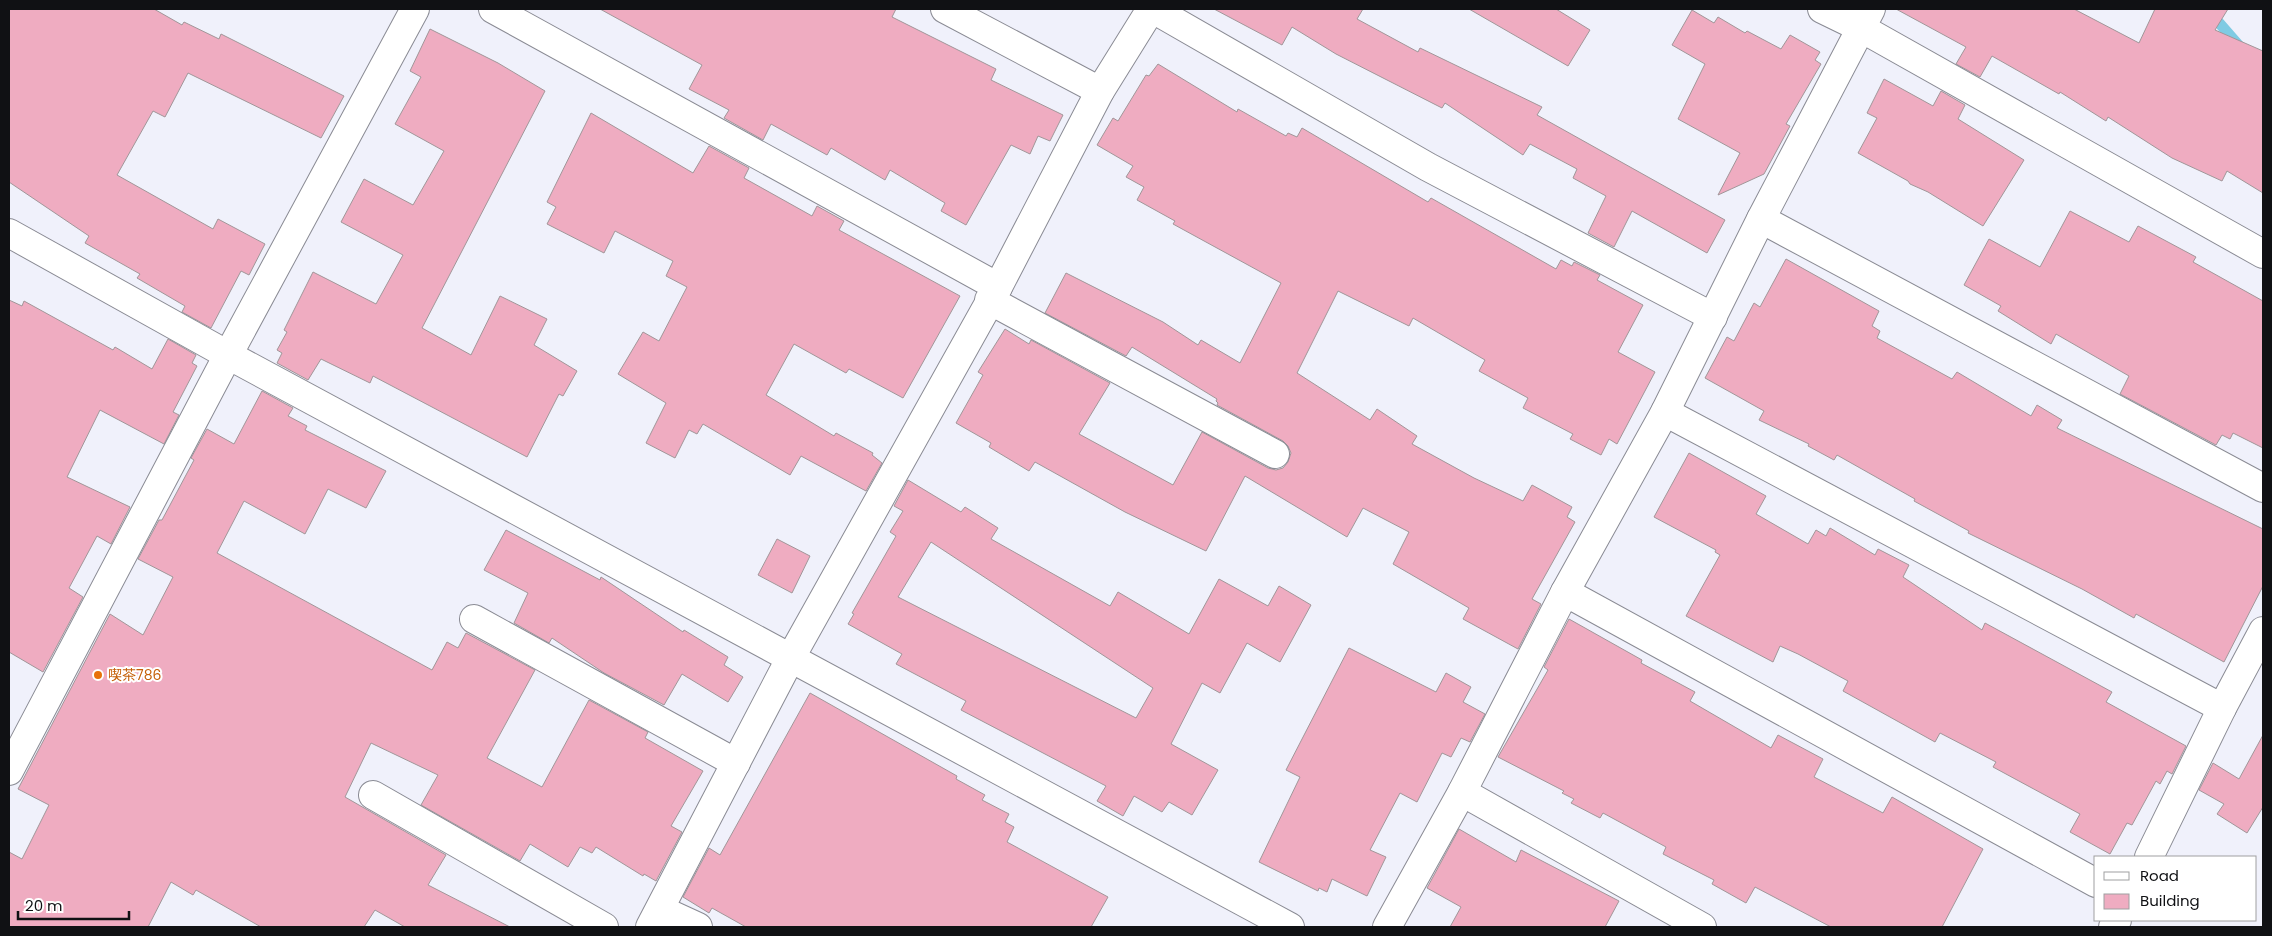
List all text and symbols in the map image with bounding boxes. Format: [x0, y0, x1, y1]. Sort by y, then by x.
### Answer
place label: 喫茶786 [108, 665, 161, 685]
marker: 喫茶786 [92, 669, 104, 681]
legend [2094, 856, 2257, 921]
text: Road [2140, 865, 2179, 886]
scale bar [18, 888, 129, 920]
text: Building [2140, 890, 2200, 911]
text: 20 m [25, 895, 63, 916]

